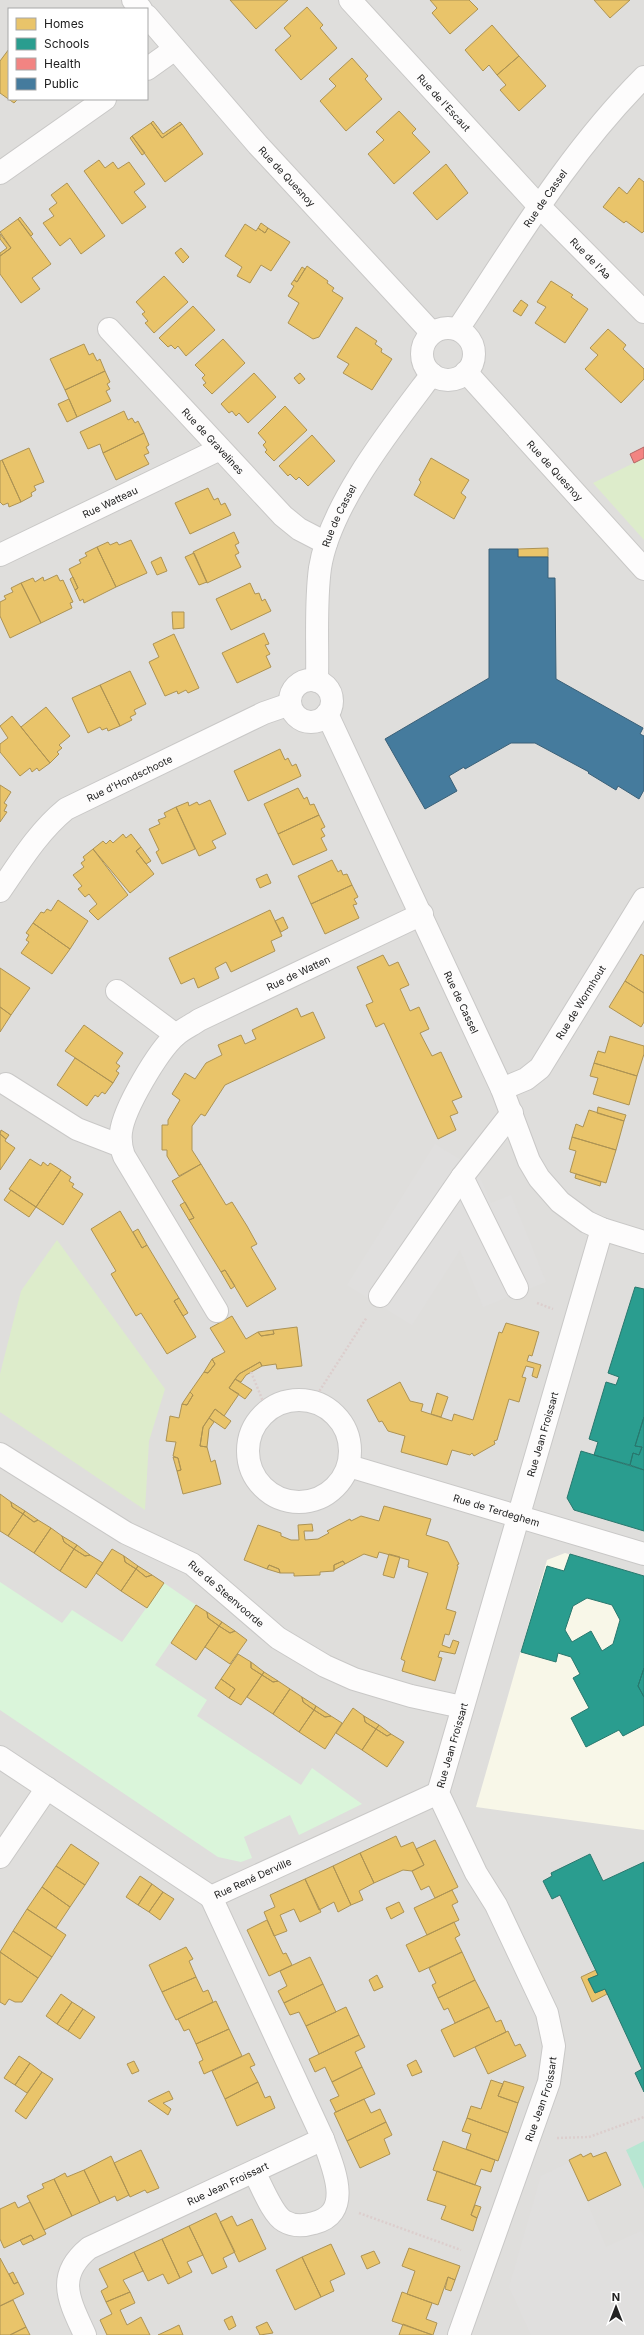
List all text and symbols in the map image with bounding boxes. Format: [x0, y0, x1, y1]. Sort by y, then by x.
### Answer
legend [8, 8, 148, 100]
text: Homes [44, 16, 84, 31]
text: Schools [44, 36, 89, 51]
text: Health [44, 56, 81, 71]
street label: Rue de l'Escaut [415, 71, 474, 134]
text: Public [44, 76, 79, 91]
street label: Rue de Quesnoy [256, 144, 318, 209]
street label: Rue de Cassel [521, 167, 569, 229]
street label: Rue de l'Aa [568, 235, 614, 281]
street label: Rue de Gravelines [180, 406, 247, 476]
street label: Rue de Quesnoy [525, 438, 586, 504]
street label: Rue de Cassel [319, 482, 359, 548]
street label: Rue Watteau [80, 484, 139, 520]
street label: Rue d'Hondschoote [85, 752, 174, 804]
street label: Rue de Watten [264, 953, 332, 993]
street label: Rue de Wormhout [553, 962, 608, 1042]
street label: Rue de Cassel [442, 969, 481, 1035]
street label: Rue Jean Froissart [524, 1390, 561, 1478]
street label: Rue de Terdeghem [452, 1491, 541, 1529]
street label: Rue de Steenvoorde [186, 1558, 267, 1630]
street label: Rue Jean Froissart [434, 1701, 470, 1789]
street label: Rue René Derville [212, 1855, 293, 1901]
street label: Rue Jean Froissart [522, 2055, 559, 2143]
street label: Rue Jean Froissart [185, 2159, 271, 2207]
north arrow [596, 2287, 636, 2327]
text: N [612, 2290, 620, 2304]

